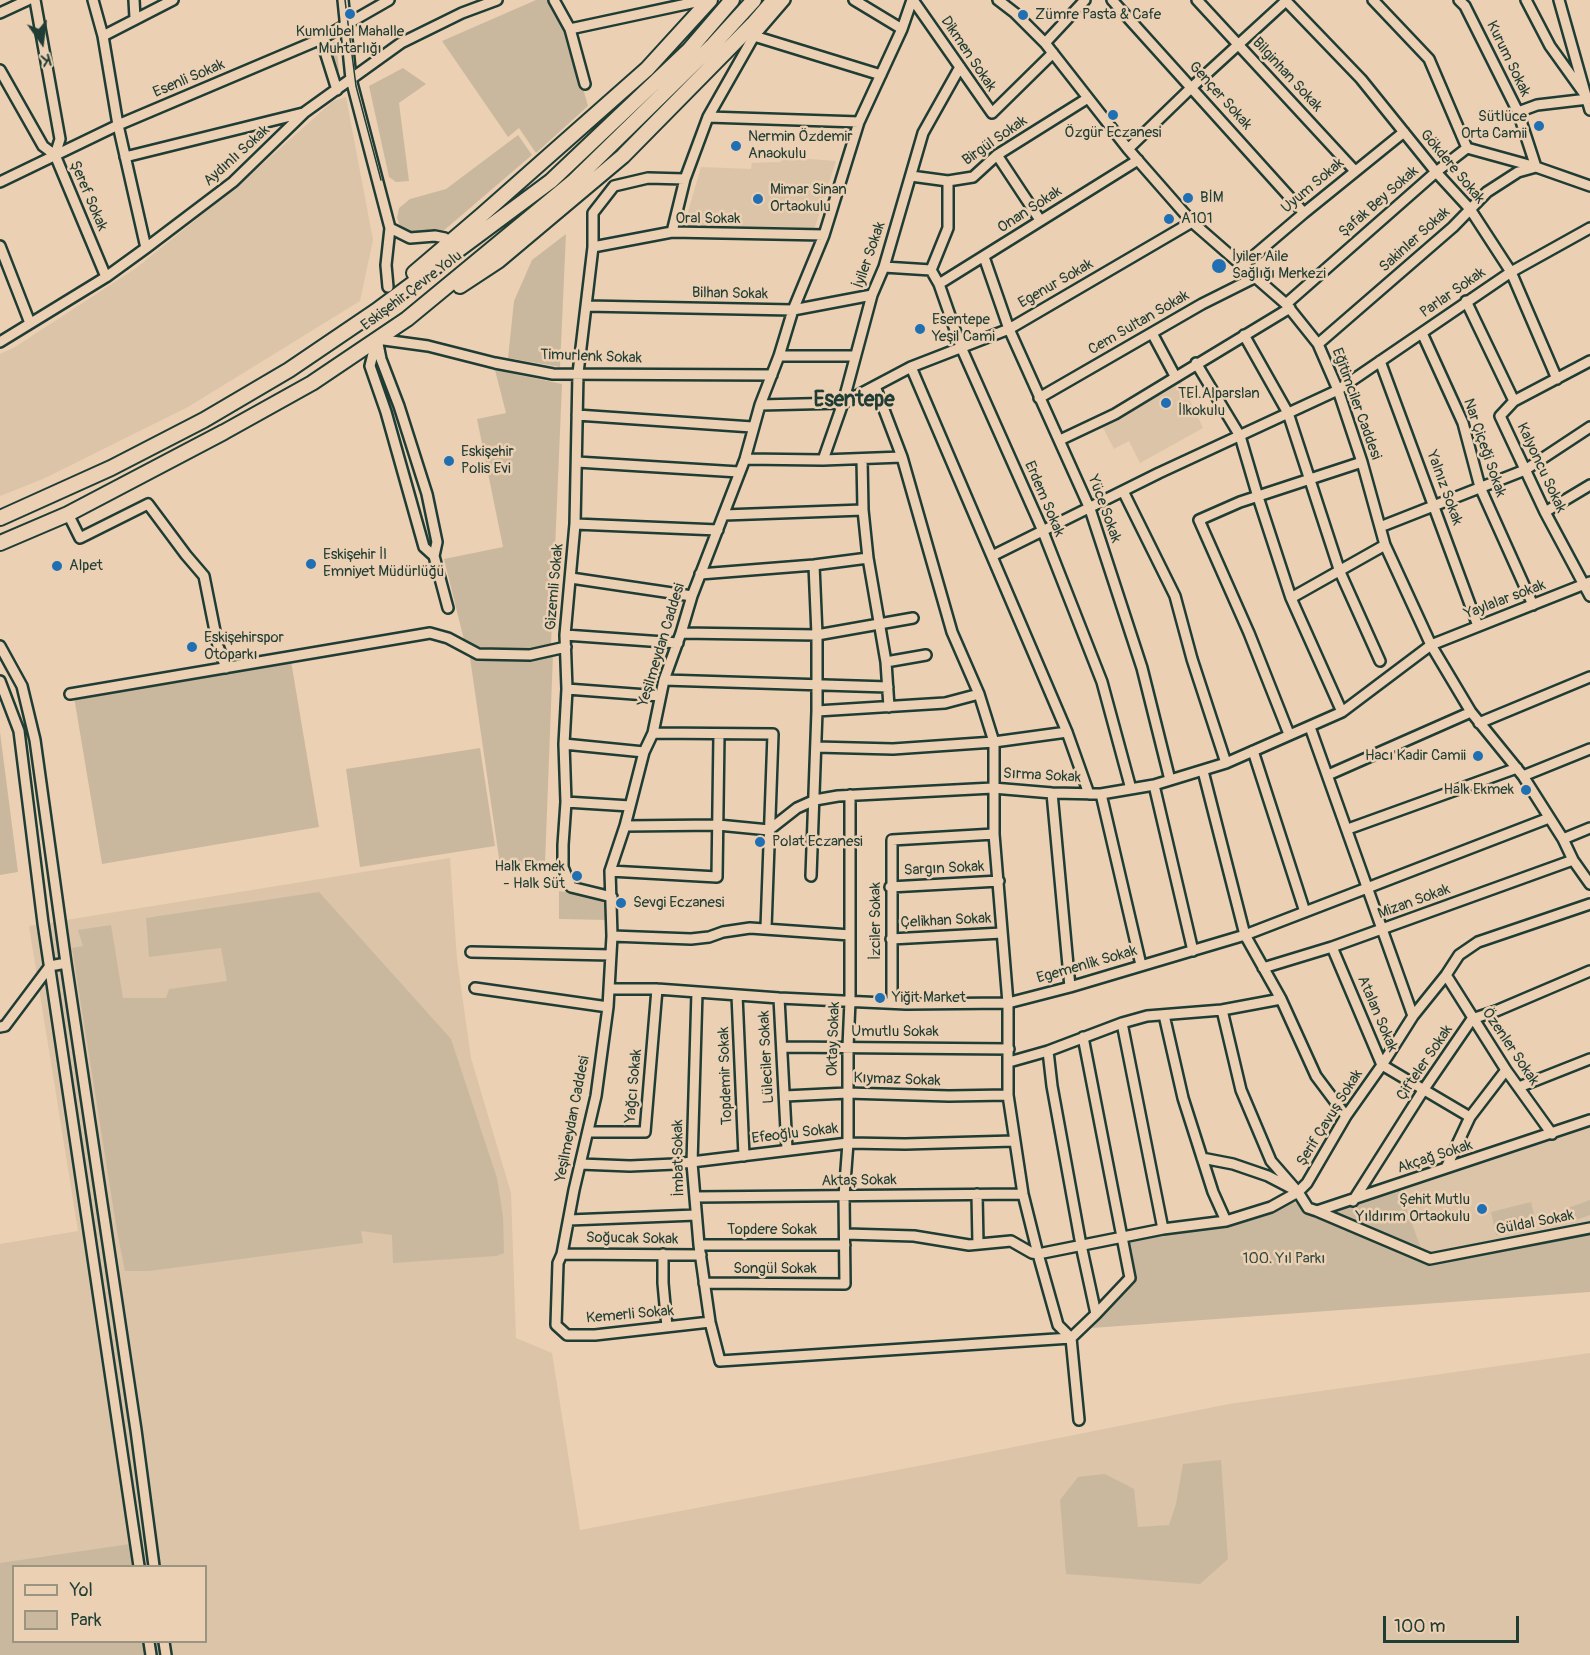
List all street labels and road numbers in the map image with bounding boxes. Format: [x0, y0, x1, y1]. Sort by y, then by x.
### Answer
street label: Dikmen Sokak [936, 13, 1000, 95]
street label: Kurum Sokak [1482, 18, 1534, 100]
street label: Bilginhan Sokak [1248, 34, 1326, 116]
street label: Esenli Sokak [151, 56, 227, 102]
street label: Gençer Sokak [1185, 58, 1255, 134]
street label: Birgül Sokak [959, 112, 1031, 170]
street label: Aydınlı Sokak [200, 122, 274, 190]
street label: Gökdere Sokak [1416, 126, 1488, 208]
street label: Uyum Sokak [1278, 155, 1348, 217]
street label: Şeref Sokak [65, 158, 111, 234]
street label: Şafak Bey Sokak [1335, 163, 1423, 241]
street label: Onan Sokak [995, 183, 1065, 237]
street label: Sakinler Sokak [1376, 204, 1454, 276]
street label: Oral Sokak [676, 210, 740, 228]
street label: İyiler Sokak [850, 219, 890, 291]
street label: Eskişehir Çevre Yolu [358, 247, 466, 335]
street label: Egenur Sokak [1015, 255, 1097, 313]
street label: Parlar Sokak [1417, 264, 1489, 322]
street label: Bilhan Sokak [692, 284, 768, 304]
street label: Cem Sultan Sokak [1085, 287, 1193, 359]
street label: Timurlenk Sokak [540, 346, 642, 368]
street label: Eğitimciler Caddesi [1327, 346, 1385, 462]
street label: Nar Çiçeği Sokak [1459, 396, 1509, 500]
street label: Kalyoncu Sokak [1512, 420, 1570, 516]
street label: Yalnız Sokak [1422, 448, 1466, 528]
street label: Erdem Sokak [1020, 458, 1068, 540]
street label: Yüce Sokak [1083, 473, 1125, 545]
street label: Gizemli Sokak [542, 543, 568, 631]
street label: Yaylalar sokak [1462, 576, 1548, 624]
street label: Yeşilmeydan Caddesi [635, 581, 689, 709]
street label: Sırma Sokak [1003, 765, 1081, 787]
street label: Sargın Sokak [903, 858, 985, 880]
street label: Mizan Sokak [1375, 881, 1453, 923]
street label: İzciler Sokak [867, 882, 885, 960]
street label: Çelikhan Sokak [900, 910, 992, 932]
street label: Egemenlik Sokak [1035, 942, 1139, 988]
street label: Atalan Sokak [1353, 973, 1401, 1055]
street label: Oktay Sokak [824, 1001, 844, 1077]
street label: Özenler Sokak [1478, 1005, 1542, 1089]
street label: Lüleciler Sokak [756, 1010, 778, 1104]
street label: Çifteler Sokak [1393, 1022, 1457, 1104]
street label: Umutlu Sokak [851, 1023, 939, 1041]
street label: Topdemir Sokak [715, 1026, 737, 1126]
street label: Yağcı Sokak [622, 1048, 646, 1124]
street label: Yeşilmeydan Caddesi [552, 1054, 594, 1184]
street label: Şerif Çavuş Sokak [1293, 1066, 1367, 1170]
street label: Kıymaz Sokak [853, 1069, 941, 1091]
street label: İmbat Sokak [669, 1119, 689, 1197]
street label: Efeoğlu Sokak [751, 1120, 839, 1148]
street label: Akçağ Sokak [1395, 1136, 1475, 1178]
street label: Aktaş Sokak [821, 1171, 897, 1191]
street label: Güldal Sokak [1495, 1207, 1575, 1239]
street label: Topdere Sokak [727, 1221, 817, 1239]
street label: Soğucak Sokak [586, 1229, 678, 1249]
street label: Songül Sokak [733, 1260, 817, 1278]
street label: Kemerli Sokak [585, 1302, 675, 1328]

